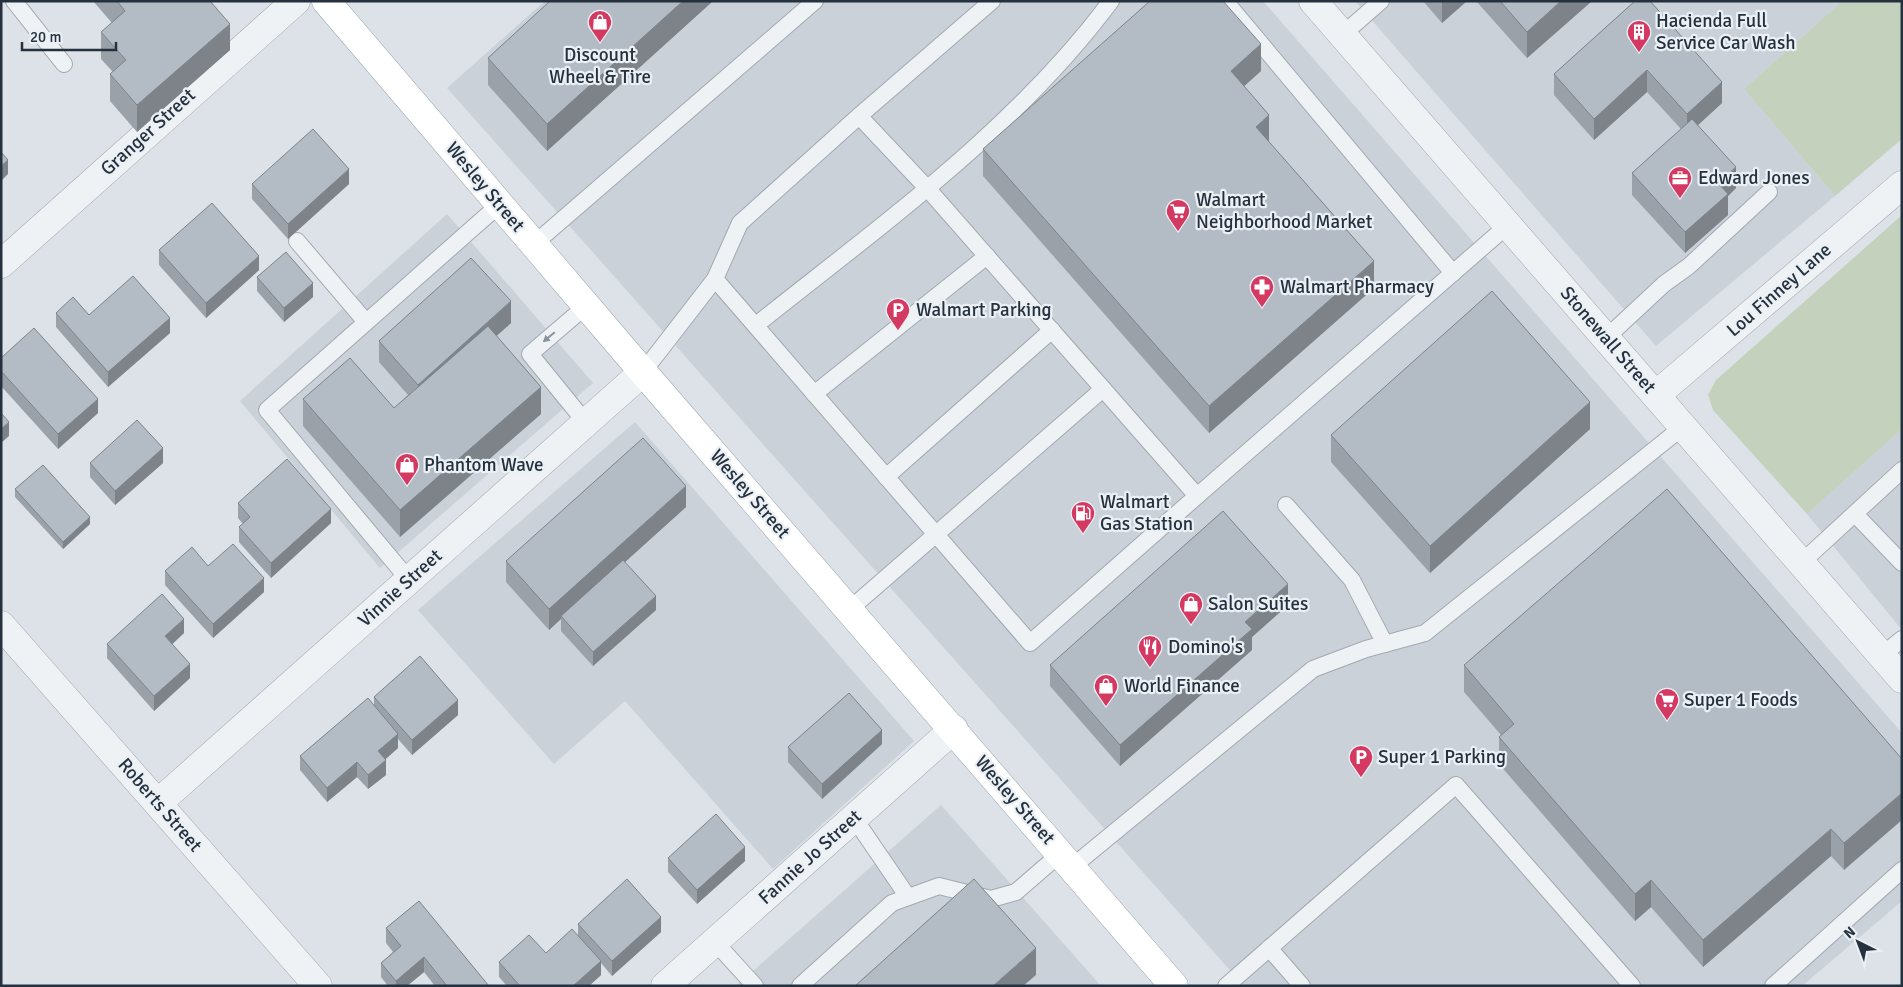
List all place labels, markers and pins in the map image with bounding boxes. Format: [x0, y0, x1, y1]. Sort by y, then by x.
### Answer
shop icon: Discount Wheel & Tire [587, 9, 613, 43]
place label: Hacienda Full Service Car Wash [1656, 9, 1796, 55]
building icon: Hacienda Full Service Car Wash [1626, 19, 1652, 53]
place label: Discount Wheel & Tire [549, 43, 651, 89]
office icon: Edward Jones [1667, 165, 1693, 199]
place label: Edward Jones [1698, 166, 1809, 190]
place label: Walmart Neighborhood Market [1196, 188, 1373, 234]
supermarket icon: Walmart Neighborhood Market [1165, 198, 1191, 232]
pharmacy icon: Walmart Pharmacy [1249, 274, 1275, 308]
place label: Walmart Pharmacy [1280, 275, 1434, 299]
parking icon: Walmart Parking [885, 297, 911, 331]
place label: Walmart Parking [916, 298, 1052, 322]
shop icon: Phantom Wave [394, 452, 420, 486]
place label: Phantom Wave [424, 453, 544, 477]
place label: Walmart Gas Station [1100, 490, 1193, 536]
fuel station icon: Walmart Gas Station [1070, 500, 1096, 534]
shop icon: Salon Suites [1178, 591, 1204, 625]
place label: Salon Suites [1208, 592, 1308, 616]
restaurant icon: Domino's [1137, 634, 1163, 668]
place label: Domino's [1168, 635, 1243, 659]
shop icon: World Finance [1093, 673, 1119, 707]
place label: World Finance [1124, 674, 1240, 698]
supermarket icon: Super 1 Foods [1654, 687, 1680, 721]
place label: Super 1 Foods [1684, 688, 1798, 712]
parking icon: Super 1 Parking [1348, 744, 1374, 778]
place label: Super 1 Parking [1378, 745, 1506, 769]

